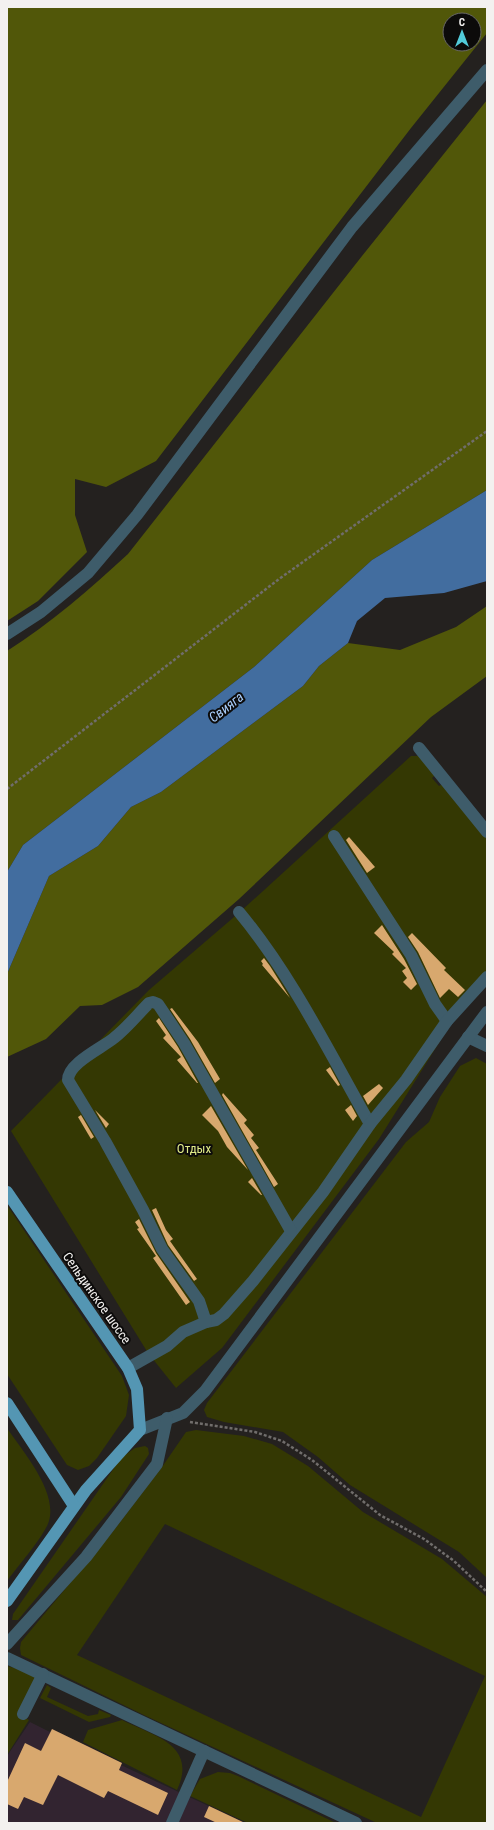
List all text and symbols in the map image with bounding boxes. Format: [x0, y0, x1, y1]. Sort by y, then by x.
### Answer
north arrow [442, 12, 482, 52]
text: С [459, 16, 465, 29]
water label: Свияга [205, 689, 247, 725]
park label: Отдых [177, 1141, 211, 1156]
street label: Сельдинское шоссе [60, 1249, 134, 1347]

